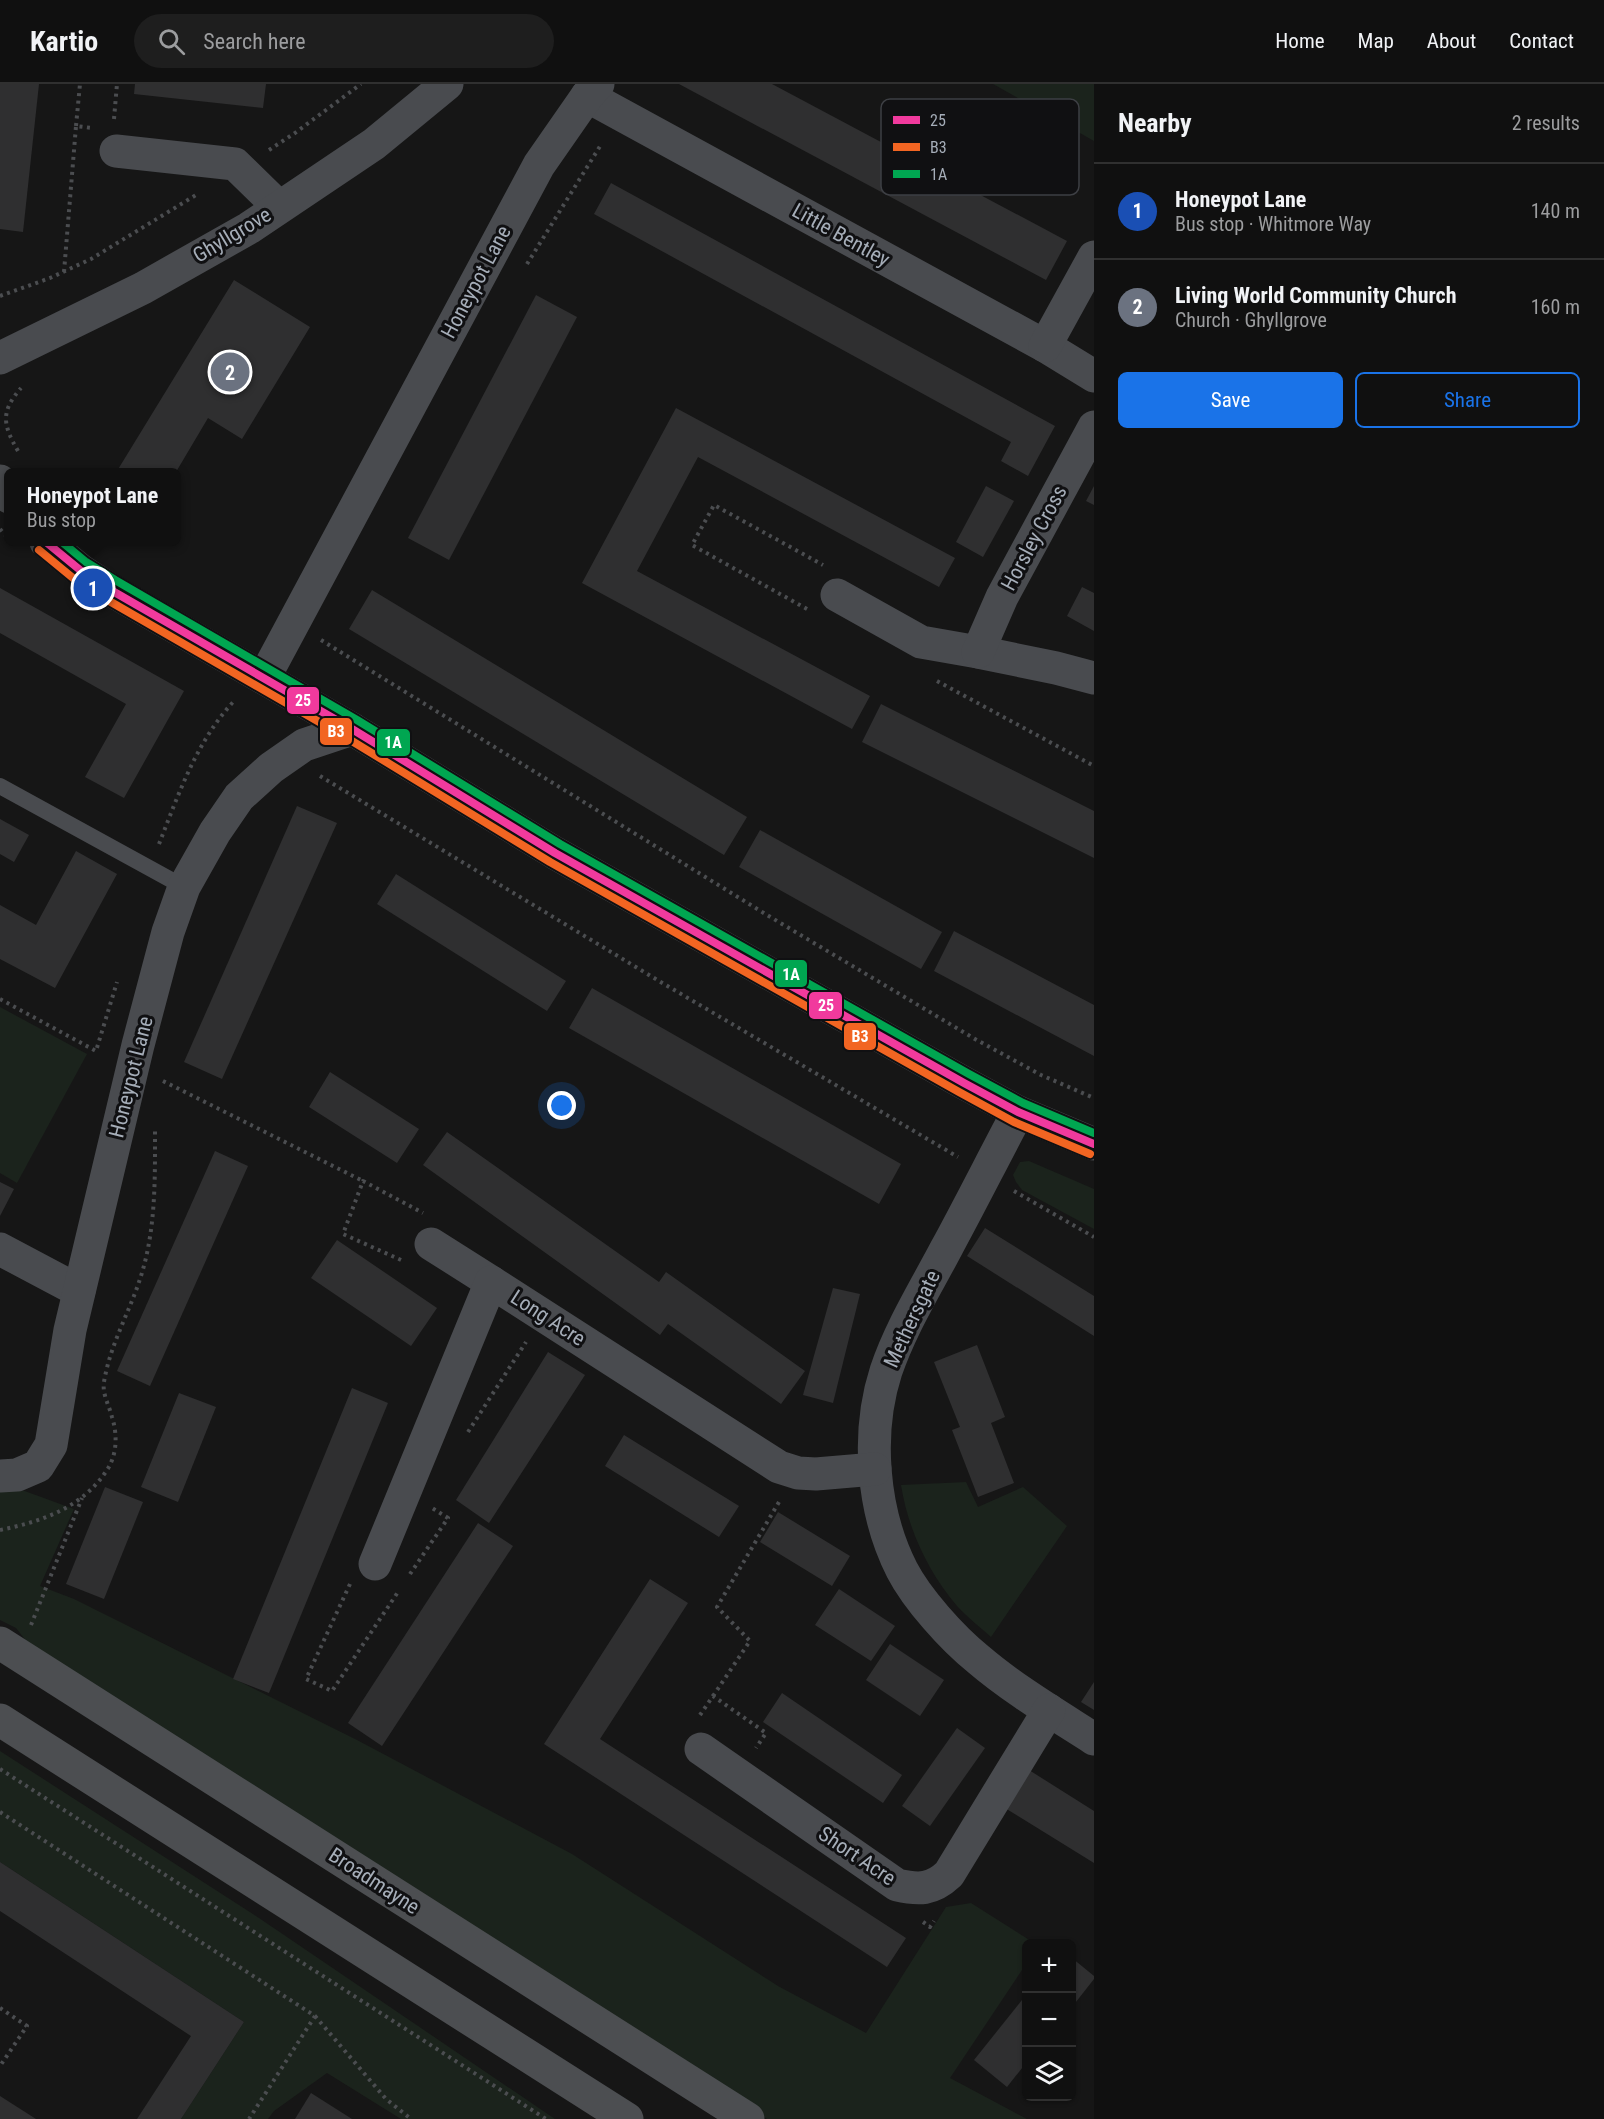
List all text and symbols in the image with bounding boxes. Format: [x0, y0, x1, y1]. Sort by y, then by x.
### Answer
search box [134, 14, 554, 68]
text: Kartio [30, 25, 98, 58]
icon: search [155, 25, 188, 58]
text: Search here [203, 29, 306, 54]
text: Home [1275, 29, 1325, 53]
text: Map [1358, 29, 1394, 53]
text: About [1427, 29, 1476, 53]
text: Contact [1509, 29, 1574, 53]
legend [881, 99, 1079, 195]
text: Nearby [1118, 108, 1192, 138]
text: 25 [930, 111, 946, 130]
text: 2 results [1512, 111, 1580, 135]
text: B3 [930, 138, 947, 157]
text: 1A [930, 165, 947, 184]
text: Honeypot Lane [1175, 187, 1306, 212]
street label: Little Bentley [788, 198, 894, 272]
text: 1 [1132, 199, 1143, 223]
text: 140 m [1531, 199, 1580, 223]
street label: Ghyllgrove [189, 202, 275, 268]
text: Bus stop · Whitmore Way [1175, 212, 1371, 236]
street label: Honeypot Lane [436, 221, 516, 342]
text: Living World Community Church [1175, 283, 1457, 308]
text: 2 [1132, 295, 1143, 319]
text: 160 m [1531, 295, 1580, 319]
text: Church · Ghyllgrove [1175, 308, 1327, 332]
pin: 2 [210, 350, 250, 394]
button: Save [1118, 372, 1343, 428]
button: Share [1355, 372, 1580, 428]
popup [4, 468, 181, 546]
street label: Horsley Cross [996, 481, 1072, 595]
text: Honeypot Lane [27, 483, 158, 508]
text: Bus stop [27, 508, 96, 532]
pin: 1 [74, 566, 112, 610]
line badge: 25 [286, 686, 320, 715]
text: 25 [295, 691, 311, 710]
line badge: B3 [319, 717, 353, 746]
text: B3 [327, 722, 345, 741]
line badge: 1A [376, 728, 411, 757]
text: 1A [384, 733, 402, 752]
line badge: 1A [774, 959, 808, 988]
text: 1A [782, 965, 800, 984]
line badge: 25 [808, 991, 843, 1020]
text: 25 [818, 996, 834, 1015]
street label: Honeypot Lane [104, 1014, 158, 1140]
line badge: B3 [843, 1022, 877, 1051]
text: B3 [851, 1027, 869, 1046]
your location [547, 1091, 576, 1120]
street label: Methersgate [879, 1267, 945, 1371]
street label: Long Acre [506, 1285, 590, 1351]
street label: Short Acre [814, 1822, 900, 1890]
street label: Broadmayne [324, 1843, 424, 1919]
map controls [1022, 1939, 1076, 2101]
button: + [1022, 1939, 1076, 1993]
button: − [1022, 1993, 1076, 2047]
button: layers [1022, 2047, 1076, 2101]

